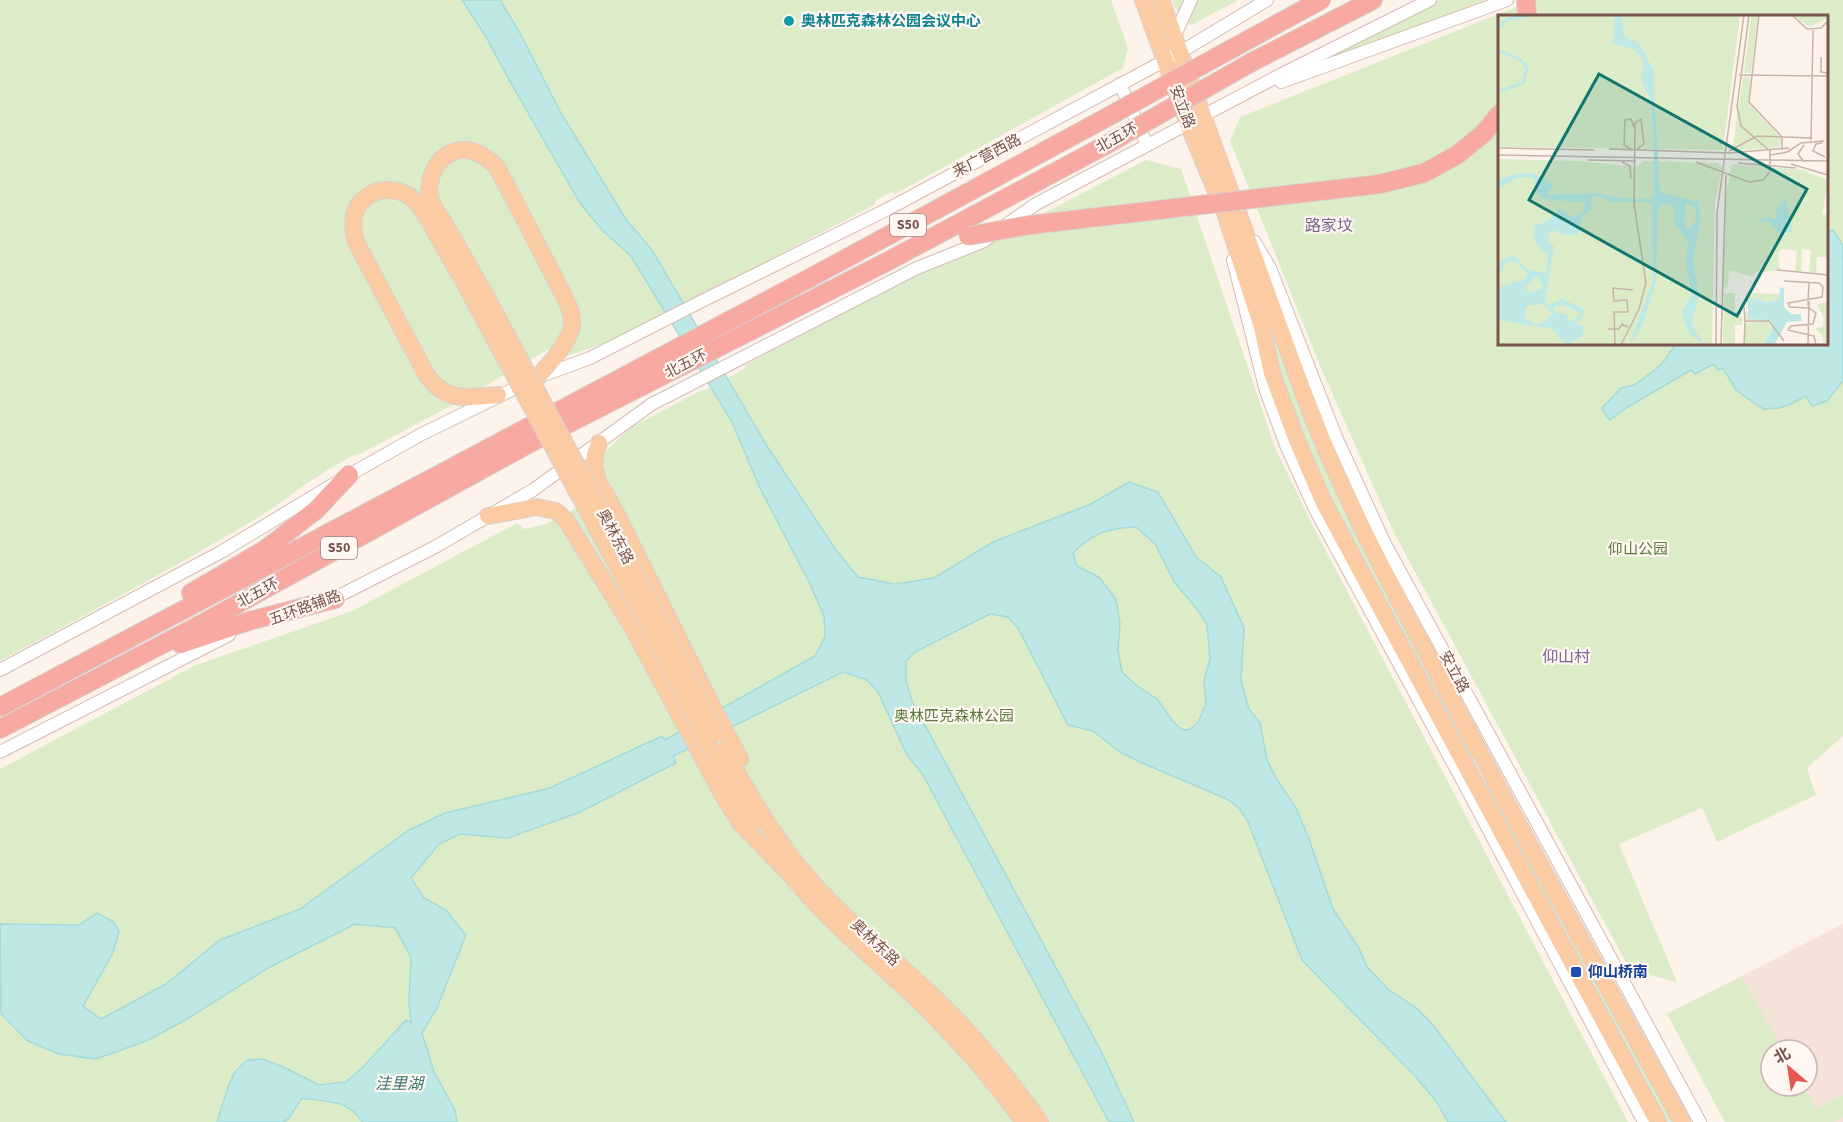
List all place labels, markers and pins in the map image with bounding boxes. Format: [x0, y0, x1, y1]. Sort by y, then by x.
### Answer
place label: 奥林匹克森林公园会议中心 [801, 11, 981, 32]
marker: 奥林匹克森林公园会议中心 [782, 14, 796, 28]
place label: 仰山桥南 [1588, 962, 1648, 983]
marker: 仰山桥南 [1569, 965, 1583, 979]

